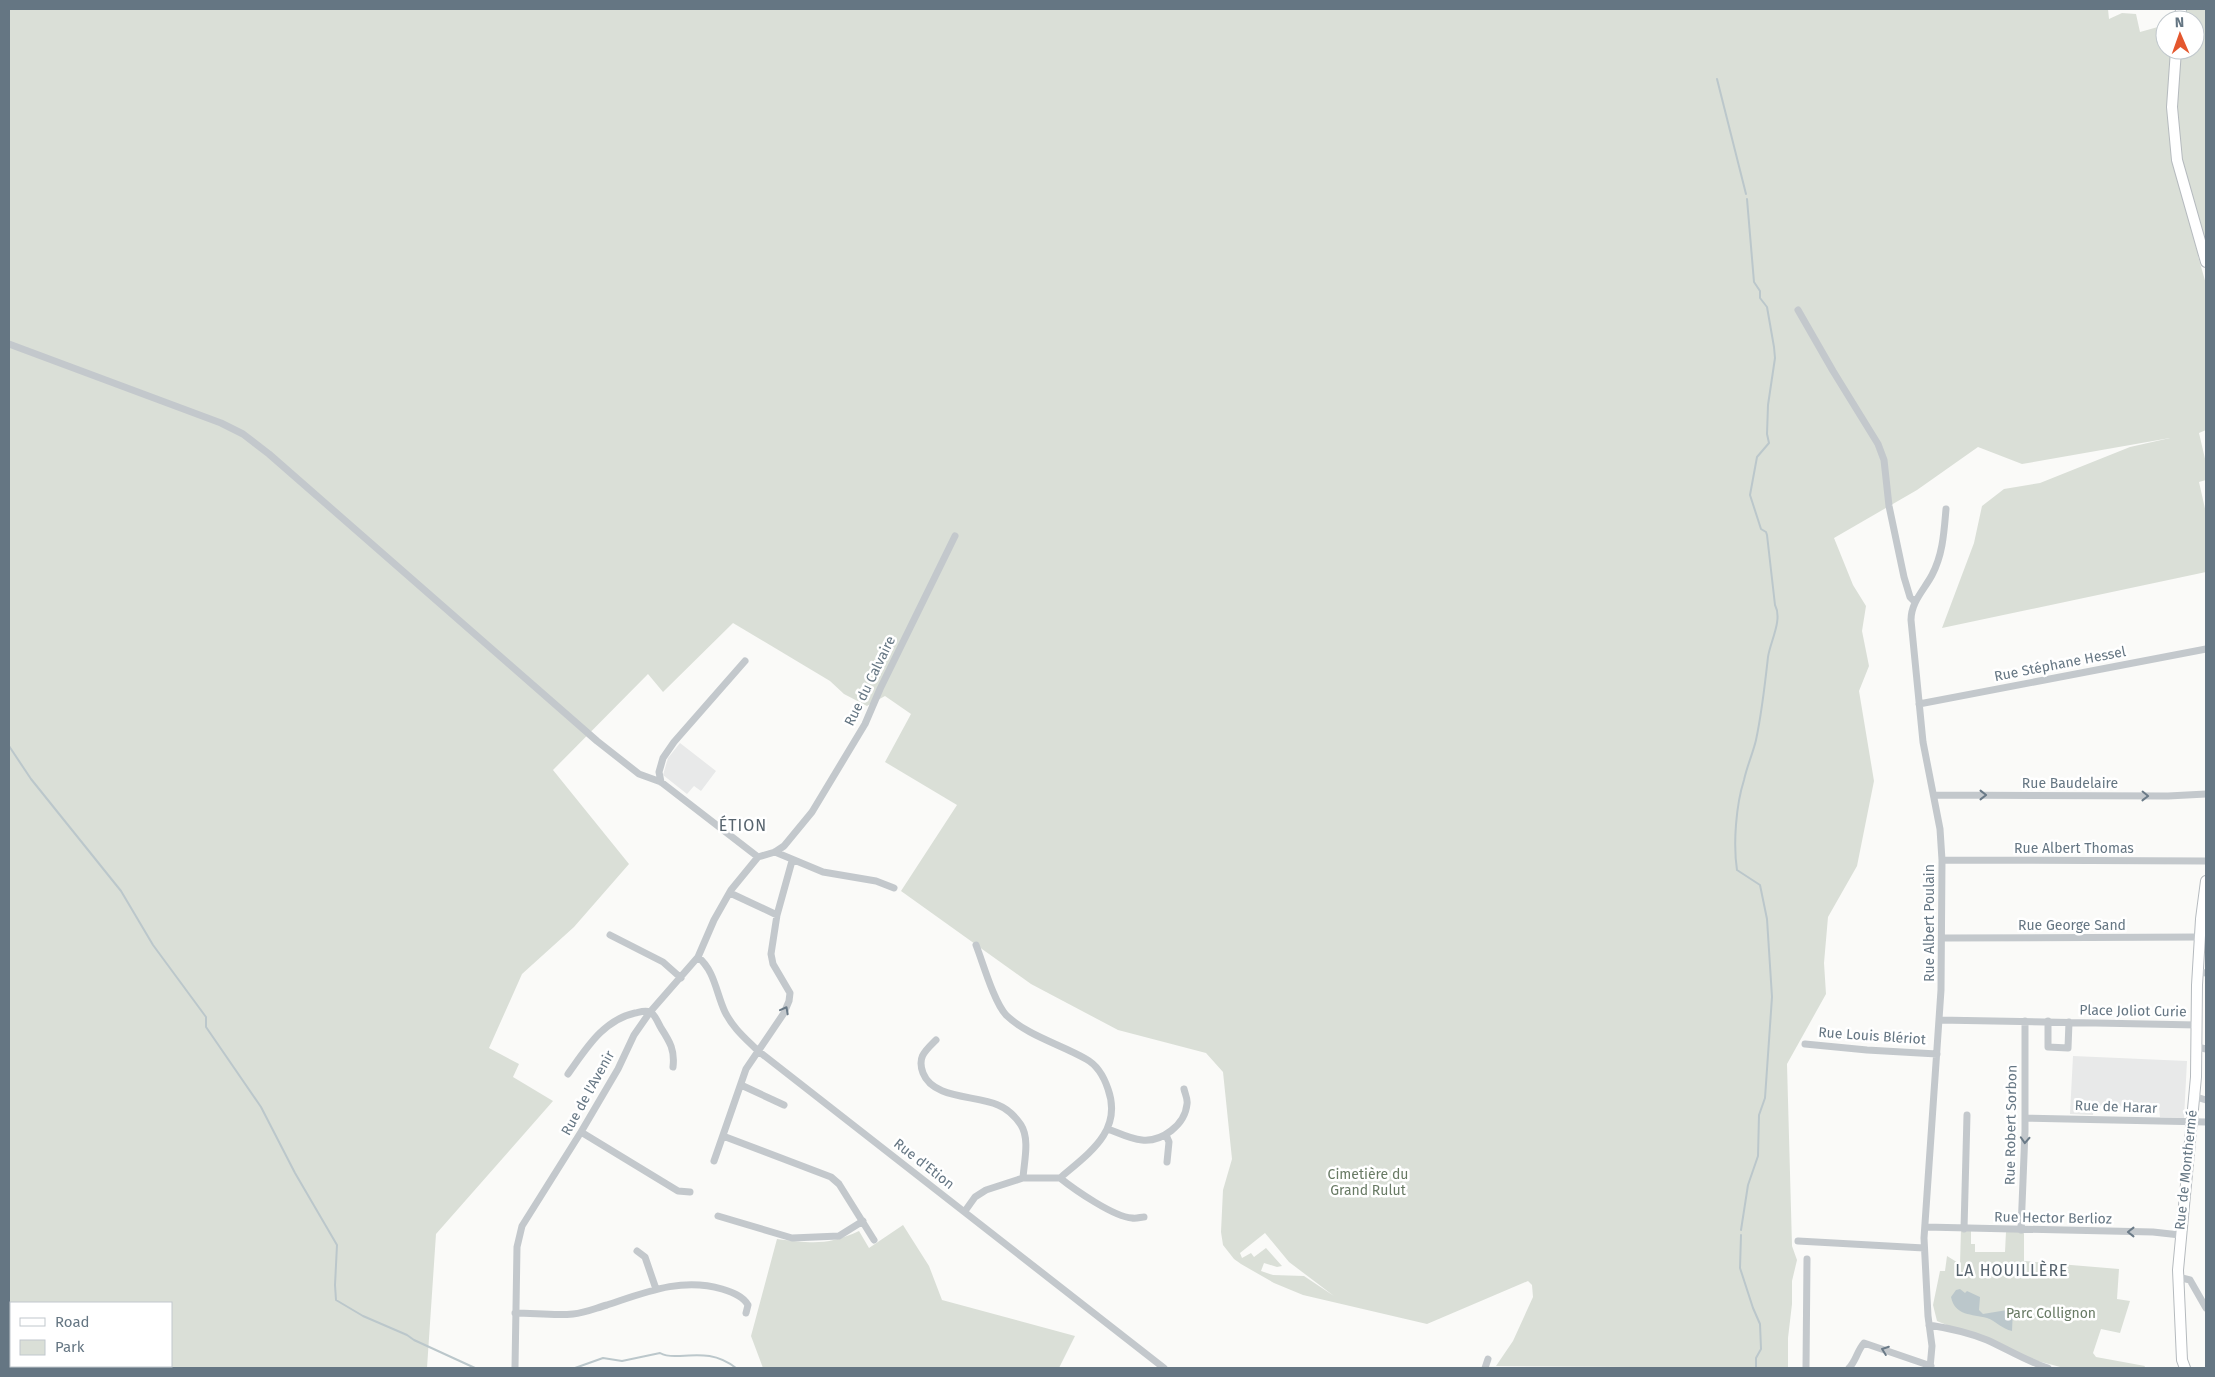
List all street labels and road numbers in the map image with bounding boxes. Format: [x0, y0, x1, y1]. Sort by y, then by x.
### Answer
street label: Rue du Calvaire [841, 633, 899, 729]
street label: Rue Stéphane Hessel [1993, 643, 2127, 685]
street label: Rue Baudelaire [2022, 775, 2118, 792]
street label: Rue Albert Thomas [2014, 840, 2134, 857]
street label: Rue Albert Poulain [1921, 864, 1938, 982]
street label: Rue George Sand [2018, 917, 2126, 934]
street label: Place Joliot Curie [2079, 1002, 2187, 1020]
street label: Rue Louis Blériot [1818, 1024, 1927, 1048]
street label: Rue de l'Avenir [558, 1047, 619, 1138]
street label: Rue Robert Sorbon [2001, 1065, 2021, 1185]
street label: Rue de Harar [2074, 1097, 2158, 1117]
street label: Rue de Monthermé [2171, 1109, 2201, 1231]
street label: Rue d'Etion [890, 1135, 958, 1193]
street label: Rue Hector Berlioz [1994, 1208, 2112, 1228]

